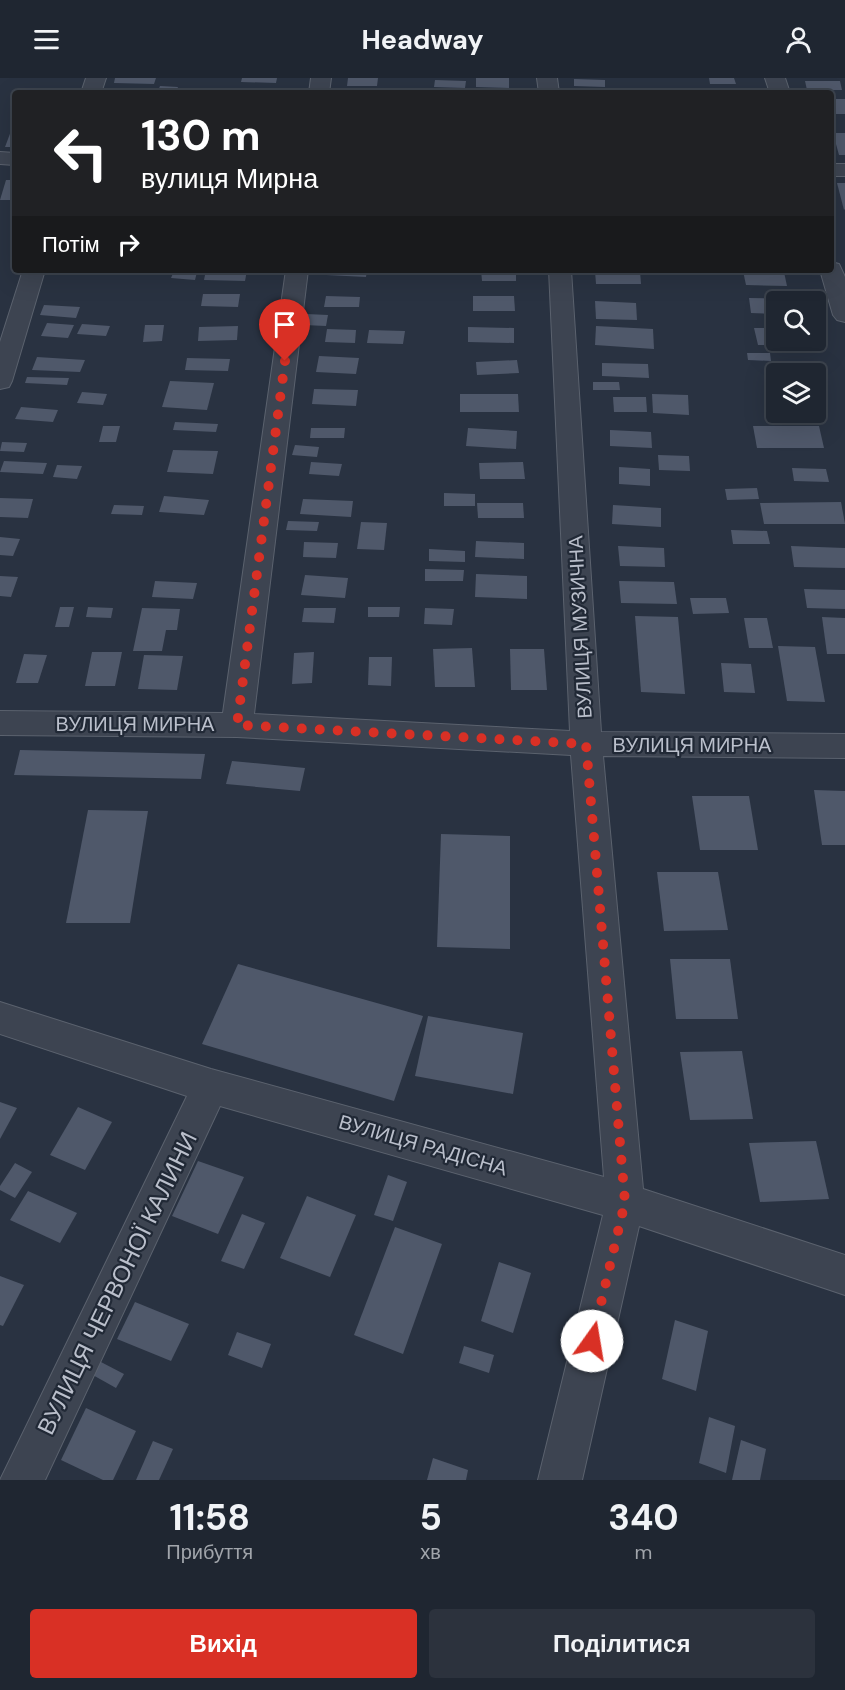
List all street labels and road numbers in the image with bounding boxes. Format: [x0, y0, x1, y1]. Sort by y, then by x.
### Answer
street label: ВУЛИЦЯ МУЗИЧНА [562, 534, 598, 719]
street label: ВУЛИЦЯ МИРНА [56, 711, 215, 737]
street label: ВУЛИЦЯ МИРНА [613, 732, 772, 758]
street label: ВУЛИЦЯ РАДІСНА [336, 1109, 511, 1182]
street label: ВУЛИЦЯ ЧЕРВОНОЇ КАЛИНИ [30, 1126, 204, 1440]

